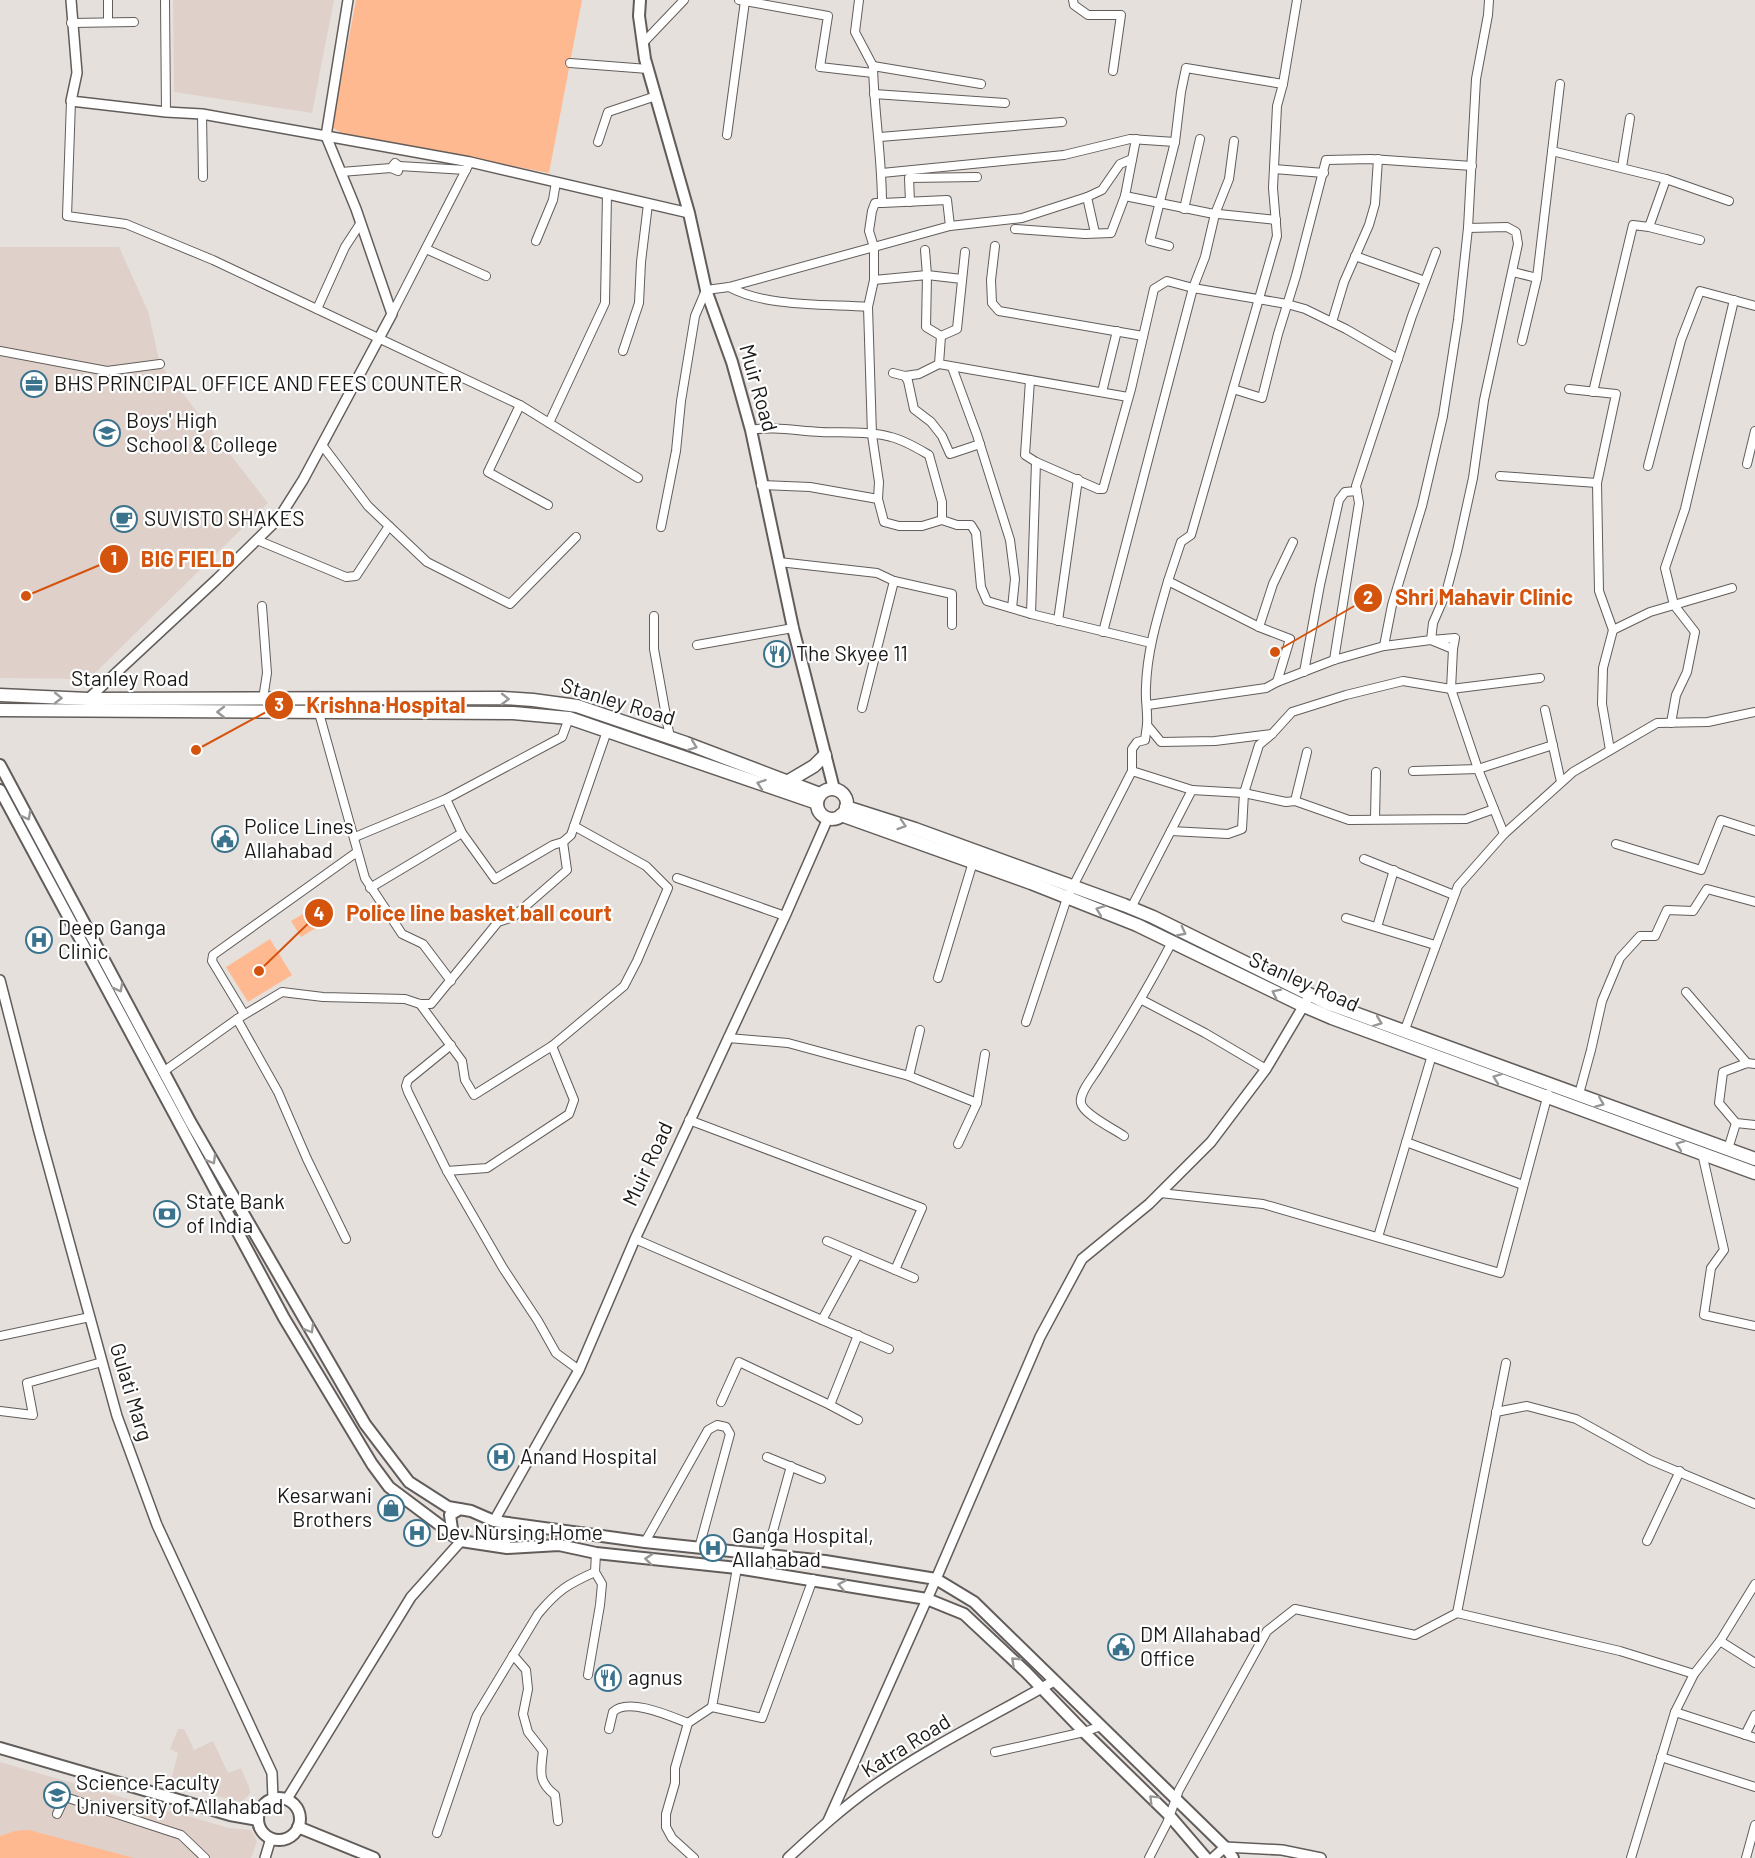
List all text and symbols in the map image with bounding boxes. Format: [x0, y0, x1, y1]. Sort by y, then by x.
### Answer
street label: Muir Road [735, 341, 784, 434]
office icon: BHS PRINCIPAL OFFICE AND FEES COUNTER [19, 369, 49, 399]
place label: BHS PRINCIPAL OFFICE AND FEES COUNTER [54, 370, 462, 395]
place label: Boys' High School & College [126, 407, 278, 456]
school or university icon: Boys' High School & College [92, 418, 122, 448]
cafe icon: SUVISTO SHAKES [109, 504, 139, 534]
place label: SUVISTO SHAKES [144, 505, 304, 530]
callout: BIG FIELD [99, 539, 247, 579]
text: BIG FIELD [141, 545, 235, 571]
text: 1 [111, 547, 117, 569]
callout: Shri Mahavir Clinic [1353, 578, 1585, 618]
text: Shri Mahavir Clinic [1395, 583, 1573, 609]
text: 2 [1363, 586, 1373, 608]
restaurant icon: The Skyee 11 [762, 639, 792, 669]
place label: The Skyee 11 [796, 640, 908, 665]
street label: Stanley Road [71, 665, 189, 690]
street label: Stanley Road [558, 671, 679, 730]
callout: Krishna Hospital [264, 685, 478, 725]
text: Krishna Hospital [306, 691, 466, 717]
one-way arrow [54, 692, 63, 704]
one-way arrow [501, 692, 510, 705]
text: 3 [274, 693, 284, 715]
one-way arrow [216, 706, 225, 718]
one-way arrow [687, 739, 698, 751]
one-way arrow [756, 779, 767, 792]
one-way arrow [20, 810, 32, 821]
place label: Police Lines Allahabad [244, 813, 354, 862]
one-way arrow [896, 818, 907, 830]
public building icon: Police Lines Allahabad [210, 824, 240, 854]
callout: Police line basket ball court [304, 893, 623, 933]
text: Police line basket ball court [346, 899, 612, 925]
text: 4 [314, 902, 325, 924]
one-way arrow [1095, 905, 1106, 918]
place label: Deep Ganga Clinic [58, 914, 166, 963]
one-way arrow [1175, 924, 1186, 936]
hospital icon: Deep Ganga Clinic [24, 925, 54, 955]
street label: Stanley Road [1246, 945, 1364, 1016]
one-way arrow [112, 982, 123, 993]
one-way arrow [1272, 989, 1283, 1000]
one-way arrow [1372, 1015, 1382, 1028]
one-way arrow [1492, 1073, 1503, 1086]
one-way arrow [1594, 1096, 1605, 1108]
street label: Muir Road [616, 1117, 677, 1209]
one-way arrow [1676, 1140, 1687, 1152]
one-way arrow [205, 1153, 217, 1164]
place label: State Bank of India [186, 1188, 285, 1237]
bank icon: State Bank of India [152, 1199, 182, 1229]
one-way arrow [302, 1323, 314, 1333]
street label: Gulati Marg [106, 1340, 159, 1444]
hospital icon: Anand Hospital [486, 1442, 516, 1472]
place label: Anand Hospital [520, 1443, 657, 1468]
place label: Kesarwani Brothers [277, 1482, 372, 1531]
shop icon: Kesarwani Brothers [376, 1493, 406, 1523]
hospital icon: Dev Nursing Home [402, 1518, 432, 1548]
place label: Dev Nursing Home [436, 1519, 603, 1544]
place label: Ganga Hospital, Allahabad [732, 1522, 874, 1571]
hospital icon: Ganga Hospital, Allahabad [698, 1533, 728, 1563]
one-way arrow [645, 1553, 654, 1566]
one-way arrow [838, 1579, 847, 1591]
place label: DM Allahabad Office [1140, 1621, 1261, 1670]
public building icon: DM Allahabad Office [1106, 1632, 1136, 1662]
one-way arrow [1011, 1657, 1022, 1668]
restaurant icon: agnus [593, 1663, 623, 1693]
place label: agnus [628, 1664, 683, 1689]
street label: Katra Road [856, 1708, 954, 1782]
place label: Science Faculty University of Allahabad [76, 1769, 284, 1818]
school or university icon: Science Faculty University of Allahabad [42, 1780, 72, 1810]
one-way arrow [1149, 1795, 1159, 1806]

